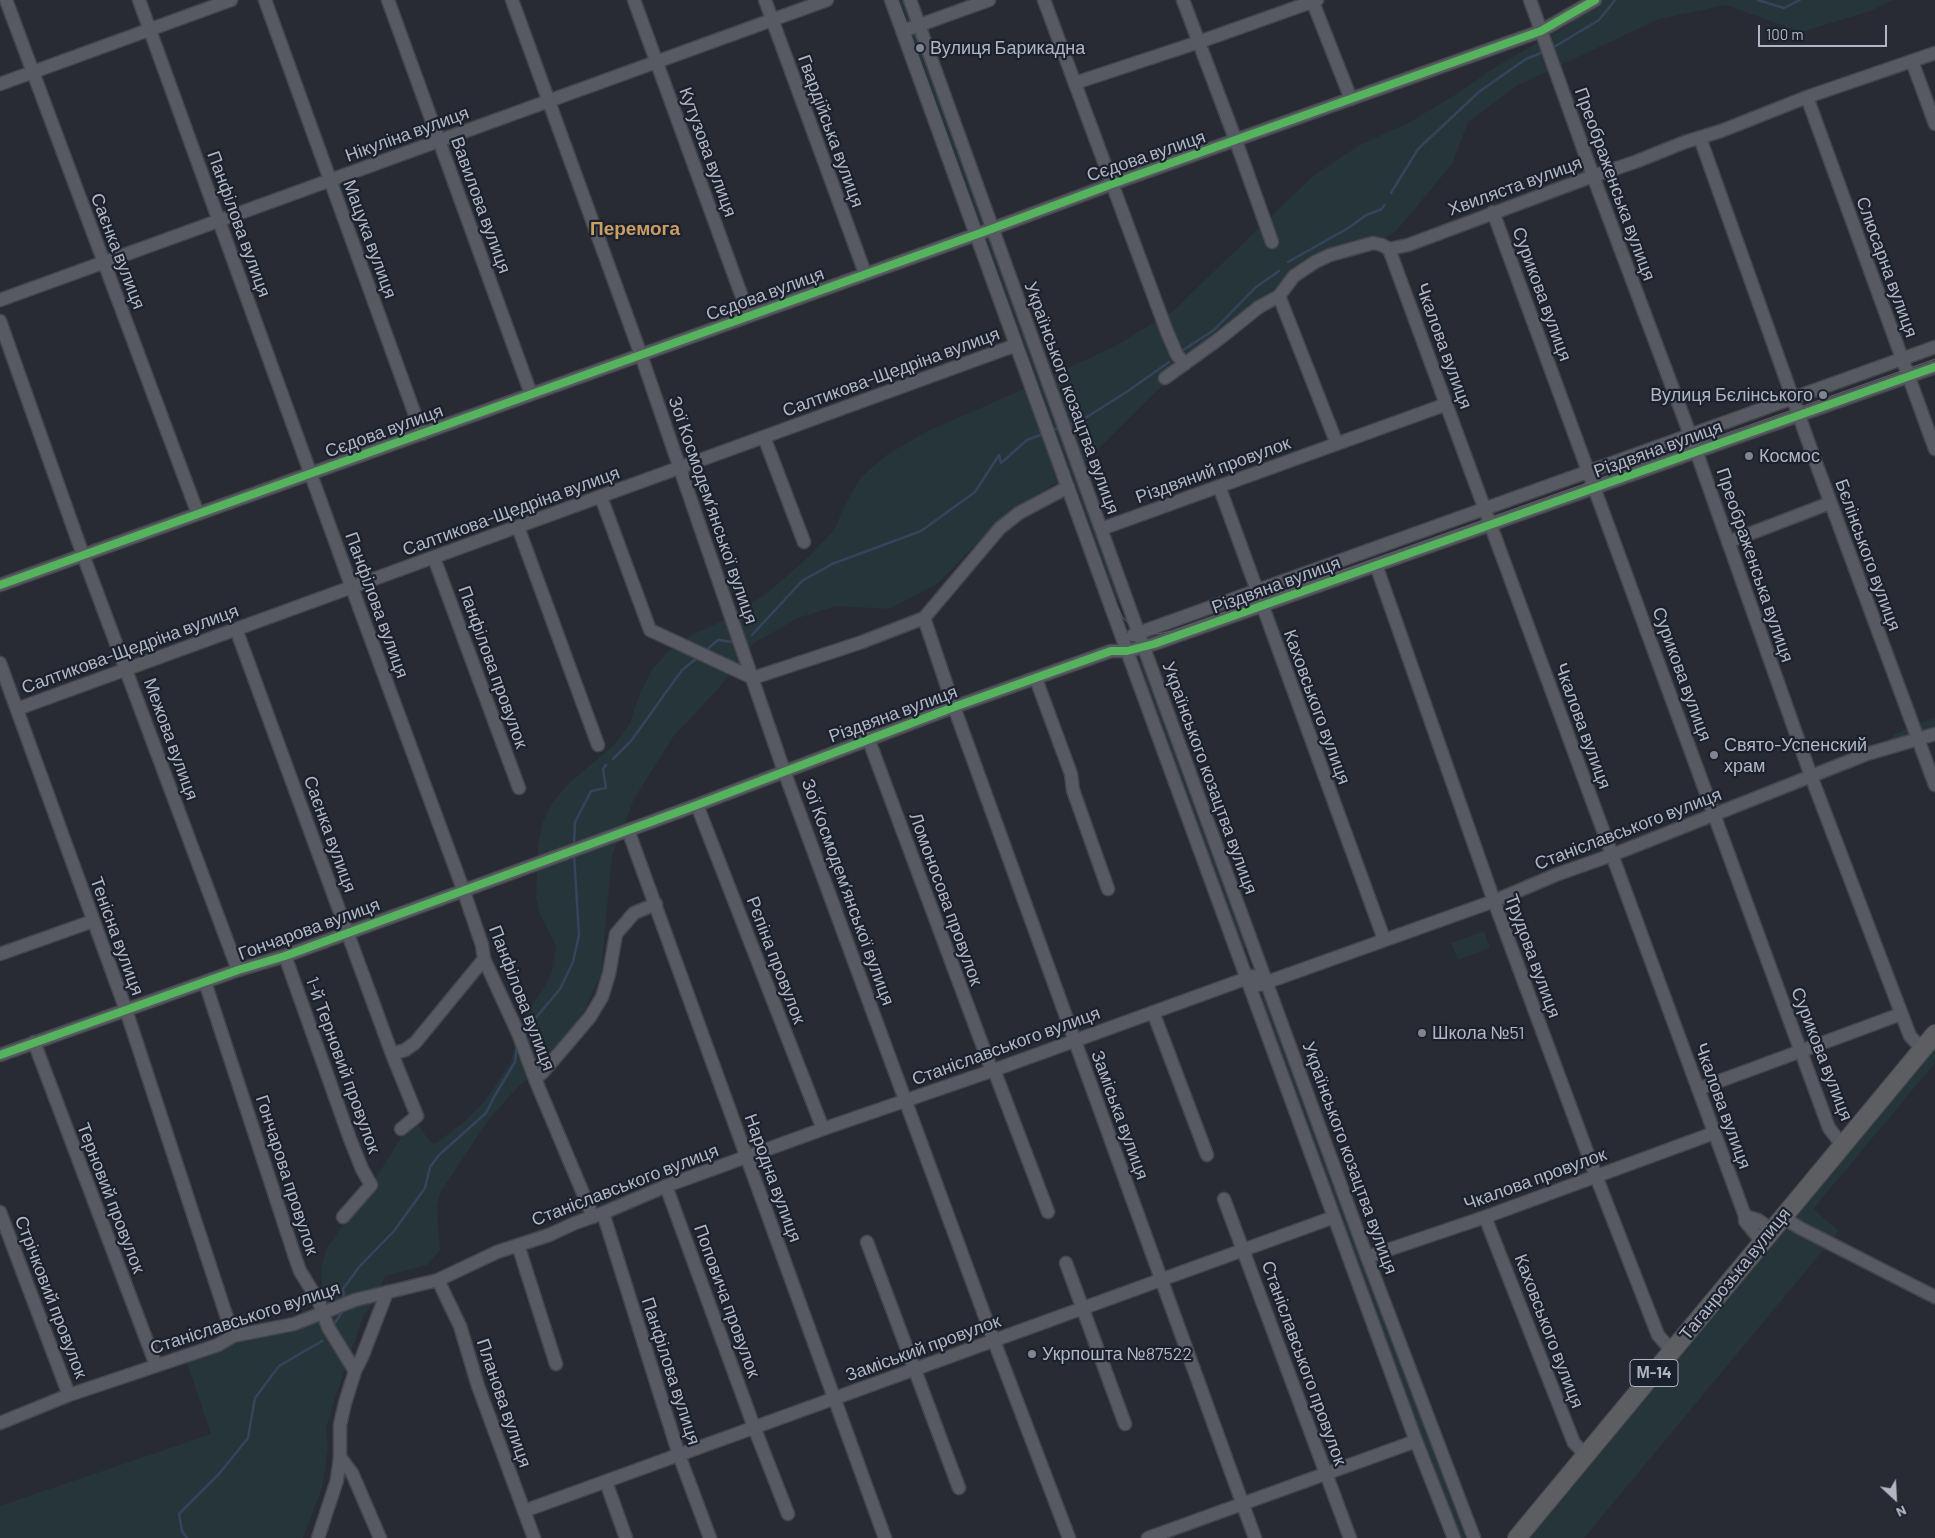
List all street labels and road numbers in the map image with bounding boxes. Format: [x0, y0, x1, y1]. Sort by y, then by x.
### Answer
street label: Гвардійська вулиця [793, 52, 869, 210]
street label: Кутузова вулиця [675, 84, 741, 220]
street label: Преображенська вулиця [1570, 84, 1660, 284]
street label: Нікуліна вулиця [342, 102, 472, 166]
street label: Сєдова вулиця [1084, 126, 1208, 186]
street label: Вавилова вулиця [446, 134, 516, 276]
street label: Панфілова вулиця [203, 148, 275, 300]
street label: Хвиляста вулиця [1445, 152, 1585, 220]
street label: Мацука вулиця [339, 177, 401, 301]
street label: Саєнка вулиця [86, 190, 150, 312]
street label: Слюсарна вулиця [1852, 194, 1922, 340]
street label: Сурикова вулиця [1508, 224, 1576, 364]
street label: Сєдова вулиця [703, 263, 827, 325]
street label: Українського козацтва вулиця [1020, 279, 1124, 517]
street label: Чкалова вулиця [1411, 280, 1477, 412]
street label: Салтикова-Щедріна вулиця [779, 323, 1003, 421]
street label: Зої Космодем’янської вулиця [664, 393, 762, 627]
street label: Сєдова вулиця [322, 400, 446, 462]
street label: Різдвяна вулиця [1591, 416, 1725, 482]
street label: Різдвяний провулок [1133, 432, 1293, 508]
street label: Салтикова-Щедріна вулиця [399, 462, 623, 560]
street label: Преображенська вулиця [1712, 465, 1798, 665]
street label: Бєлінського вулиця [1830, 476, 1906, 634]
street label: Панфілова вулиця [341, 529, 413, 681]
street label: Різдвяна вулиця [1209, 552, 1343, 618]
street label: Панфілова провулок [454, 583, 532, 751]
street label: Салтикова-Щедріна вулиця [18, 600, 242, 698]
street label: Сурикова вулиця [1648, 604, 1716, 744]
street label: Каховського вулиця [1279, 627, 1355, 787]
street label: Українського козацтва вулиця [1158, 659, 1262, 897]
street label: Чкалова вулиця [1550, 660, 1616, 792]
street label: Межова вулиця [139, 675, 203, 803]
street label: Різдвяна вулиця [826, 681, 960, 747]
street label: Саєнка вулиця [299, 773, 361, 895]
street label: Зої Космодем’янської вулиця [797, 776, 899, 1008]
street label: Станіславського вулиця [1531, 783, 1725, 875]
street label: Ломоносова провулок [905, 810, 987, 988]
street label: Тенісна вулиця [85, 874, 149, 998]
street label: Трудова вулиця [1501, 891, 1565, 1021]
street label: Гончарова вулиця [235, 893, 383, 965]
street label: Рєпіна провулок [742, 893, 810, 1027]
street label: Панфілова вулиця [484, 922, 560, 1074]
street label: 1-й Терновий провулок [301, 974, 385, 1156]
street label: Сурикова вулиця [1787, 984, 1857, 1124]
street label: Станіславського вулиця [909, 1002, 1103, 1090]
street label: Українського козацтва вулиця [1298, 1039, 1402, 1277]
street label: Чкалова вулиця [1690, 1040, 1756, 1172]
street label: Заміська вулиця [1087, 1047, 1153, 1183]
street label: Гончарова провулок [251, 1092, 323, 1258]
street label: Народна вулиця [740, 1111, 806, 1245]
street label: Терновий провулок [72, 1120, 150, 1276]
street label: Станіславського вулиця [528, 1139, 722, 1231]
street label: Чкалова провулок [1461, 1143, 1609, 1215]
street label: Таганрозька вулиця [1675, 1203, 1795, 1345]
street label: Стрічковий провулок [10, 1213, 92, 1381]
street label: Поповича провулок [689, 1221, 765, 1381]
street label: Каховського вулиця [1510, 1251, 1588, 1411]
street label: Станіславського провулок [1257, 1258, 1351, 1468]
street label: Станіславського вулиця [147, 1277, 343, 1359]
street label: Панфілова вулиця [637, 1295, 705, 1447]
street label: Заміський провулок [843, 1310, 1003, 1386]
street label: Планова вулиця [472, 1336, 536, 1470]
road number: М-14 [1630, 1360, 1678, 1386]

